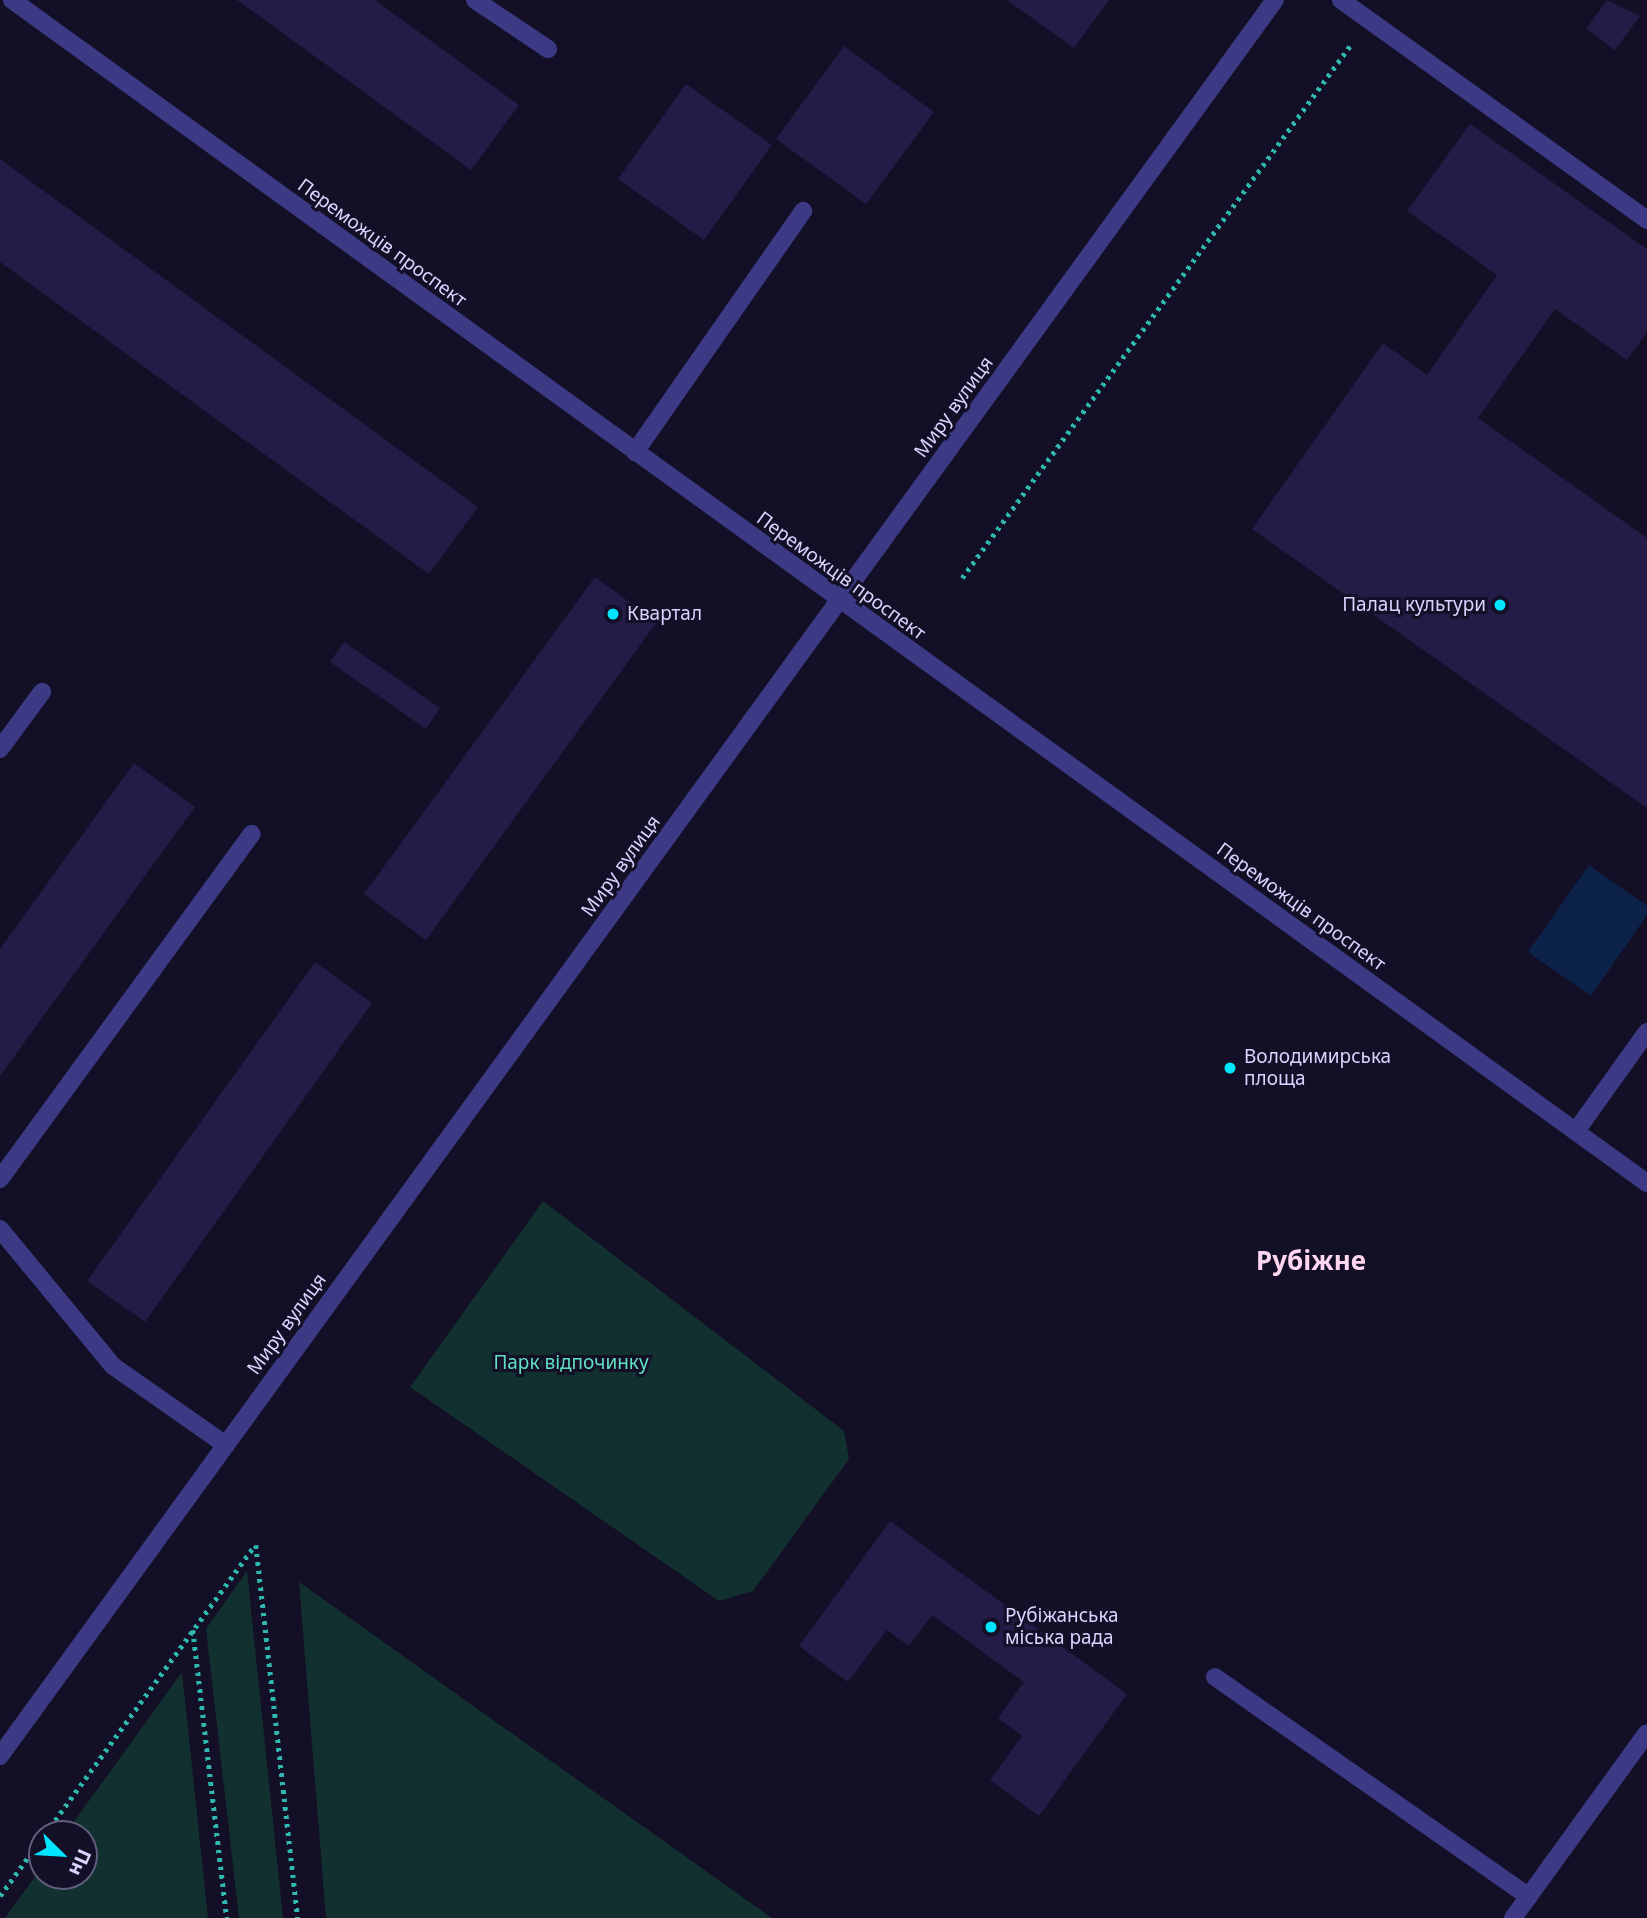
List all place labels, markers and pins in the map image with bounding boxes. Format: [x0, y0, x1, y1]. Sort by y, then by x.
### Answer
place label: Палац культури [1342, 594, 1486, 616]
marker: Палац культури [1492, 597, 1508, 613]
place label: Квартал [627, 603, 702, 625]
marker: Квартал [605, 606, 621, 622]
place label: Володимирська площа [1244, 1046, 1391, 1090]
marker: Володимирська площа [1222, 1060, 1238, 1076]
place label: Рубіжанська міська рада [1005, 1605, 1119, 1649]
marker: Рубіжанська міська рада [983, 1619, 999, 1635]

